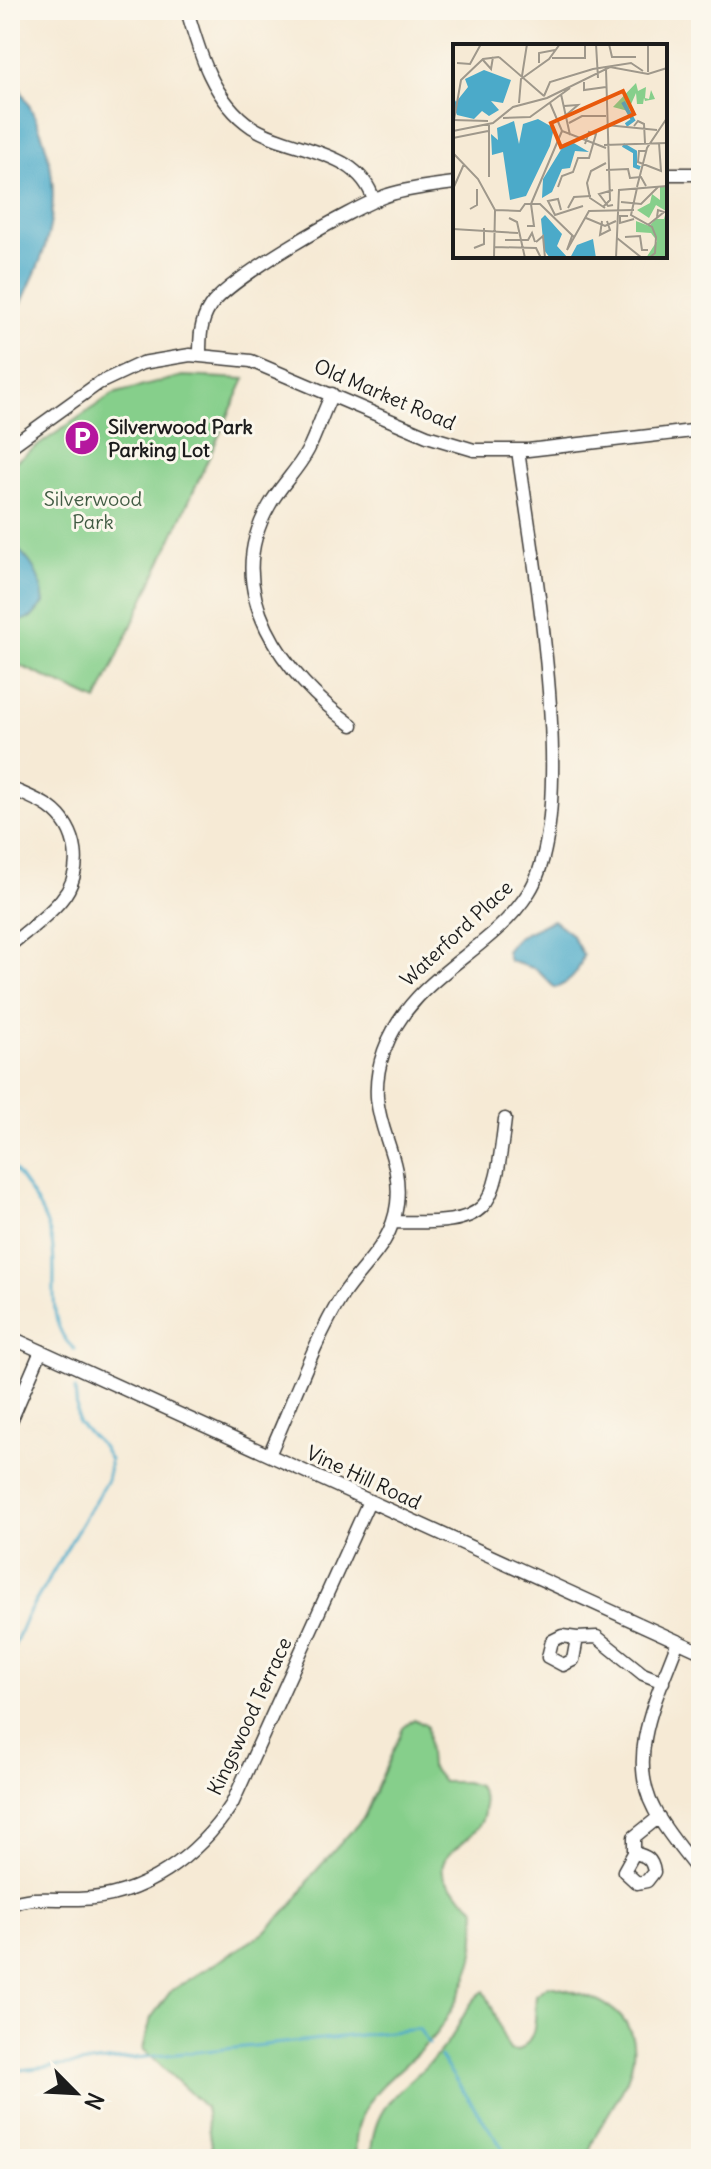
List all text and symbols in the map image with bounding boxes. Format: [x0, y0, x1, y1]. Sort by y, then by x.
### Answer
inset map [453, 44, 667, 258]
street label: Old Market Road [310, 353, 460, 435]
place label: Silverwood Park Parking Lot [108, 414, 253, 462]
parking icon: Silverwood Park Parking Lot [63, 419, 101, 457]
park label: Silverwood Park [44, 486, 143, 534]
street label: Waterford Place [395, 874, 517, 992]
street label: Vine Hill Road [303, 1440, 425, 1515]
street label: Kingswood Terrace [201, 1633, 297, 1799]
north arrow [36, 2053, 116, 2133]
text: N [78, 2088, 110, 2114]

